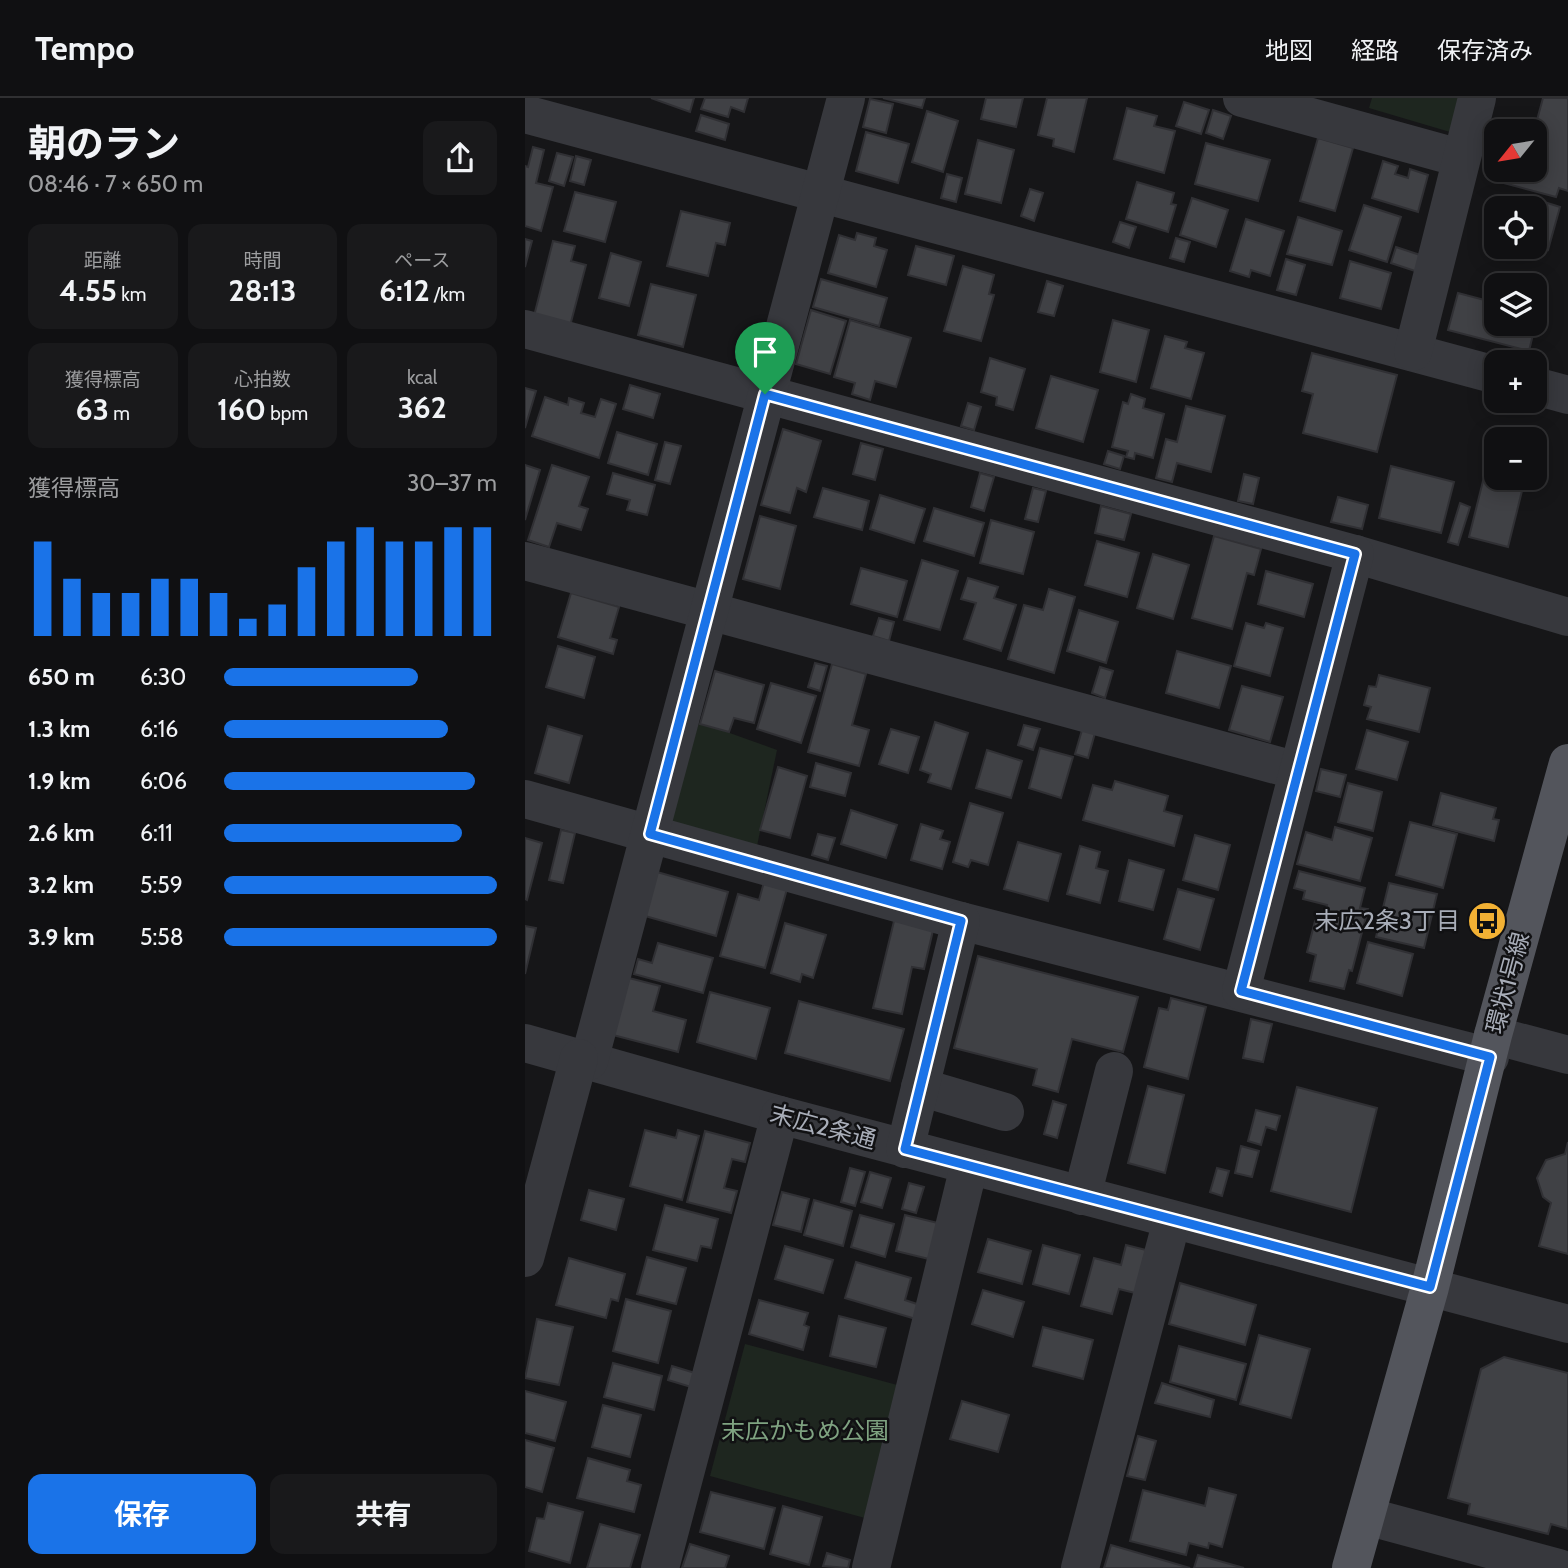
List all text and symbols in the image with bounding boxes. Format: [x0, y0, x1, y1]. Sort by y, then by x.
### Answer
text: Tempo [35, 28, 134, 68]
text: 地図 [1265, 36, 1313, 65]
text: 経路 [1351, 36, 1399, 65]
text: 保存済み [1437, 36, 1533, 65]
north arrow [1484, 119, 1547, 182]
map controls [1484, 119, 1547, 490]
text: 朝のラン [28, 120, 180, 167]
button: share [423, 121, 497, 195]
text: 08:46 · 7 × 650 m [28, 170, 203, 198]
button: locate [1484, 196, 1547, 259]
text: 距離 [84, 249, 122, 272]
text: 時間 [243, 249, 282, 272]
text: ペース [394, 249, 450, 272]
text: 4.55 [59, 272, 117, 309]
text: 28:13 [229, 272, 296, 309]
text: 6:12 [379, 272, 430, 309]
button: layers [1484, 273, 1547, 336]
text: km [117, 283, 146, 306]
text: /km [430, 283, 465, 306]
pin [735, 322, 795, 394]
icon: arrive [746, 333, 784, 371]
button: + [1484, 350, 1547, 413]
text: kcal [407, 366, 437, 389]
text: 獲得標高 [65, 368, 141, 391]
text: 心拍数 [234, 368, 291, 391]
text: 362 [398, 389, 447, 426]
text: 63 [76, 391, 109, 428]
text: 160 [217, 391, 266, 428]
text: m [109, 402, 130, 425]
text: bpm [266, 402, 308, 425]
button: − [1484, 427, 1547, 490]
text: 30–37 m [407, 469, 497, 497]
text: 獲得標高 [28, 474, 120, 502]
text: 650 m [28, 663, 95, 691]
text: 6:30 [140, 663, 186, 691]
text: 1.3 km [28, 715, 90, 743]
text: 6:16 [140, 715, 178, 743]
text: 1.9 km [28, 767, 91, 795]
text: 6:06 [140, 767, 187, 795]
text: 2.6 km [28, 819, 95, 847]
text: 6:11 [140, 819, 173, 847]
text: 3.2 km [28, 871, 94, 899]
text: 5:59 [140, 871, 183, 899]
bus stop icon: 末広2条3丁目 [1466, 900, 1508, 942]
place label: 末広2条3丁目 [1314, 906, 1460, 935]
text: 3.9 km [28, 923, 94, 951]
text: 5:58 [140, 923, 184, 951]
street label: 環状1号線 [1480, 929, 1535, 1037]
street label: 末広2条通 [767, 1098, 879, 1155]
park label: 末広かもめ公園 [721, 1416, 889, 1445]
button: 保存 [28, 1474, 256, 1554]
button: 共有 [270, 1474, 497, 1554]

